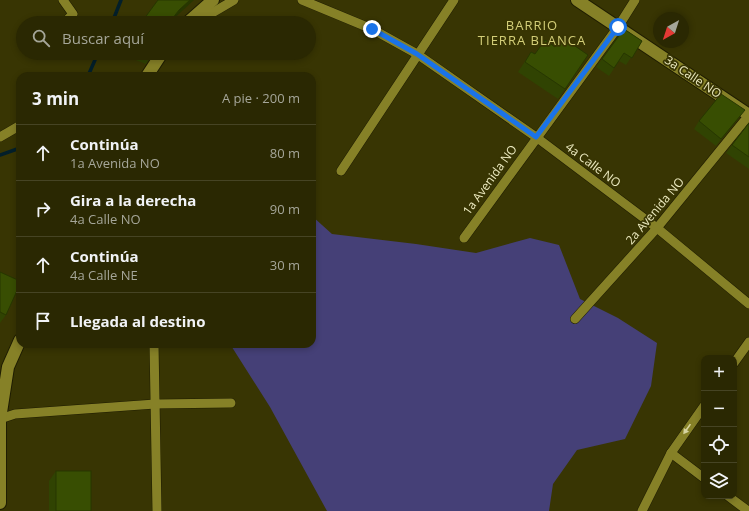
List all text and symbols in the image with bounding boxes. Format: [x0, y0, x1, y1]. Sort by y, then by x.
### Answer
north arrow [653, 12, 689, 48]
search box [16, 16, 316, 60]
district label: BARRIO TIERRA BLANCA [478, 16, 586, 49]
route start [609, 18, 627, 36]
route end [363, 20, 381, 38]
icon: search [30, 27, 52, 49]
text: Buscar aquí [62, 28, 144, 48]
street label: 3a Calle NO [662, 51, 725, 102]
text: 3 min [32, 87, 79, 110]
text: A pie · 200 m [222, 89, 300, 107]
text: Continúa [70, 134, 139, 154]
street label: 4a Calle NO [562, 138, 624, 191]
street label: 1a Avenida NO [458, 141, 521, 218]
icon: ahead [32, 142, 54, 164]
text: 80 m [270, 144, 300, 162]
text: 1a Avenida NO [70, 154, 160, 172]
street label: 2a Avenida NO [621, 173, 688, 248]
text: Gira a la derecha [70, 190, 196, 210]
icon: right [32, 198, 54, 220]
text: 90 m [270, 200, 300, 218]
text: 4a Calle NO [70, 210, 141, 228]
text: Continúa [70, 246, 139, 266]
icon: ahead [32, 254, 54, 276]
text: 30 m [270, 256, 300, 274]
text: 4a Calle NE [70, 266, 138, 284]
icon: arrive [32, 310, 54, 332]
text: Llegada al destino [70, 311, 205, 331]
map controls [701, 355, 737, 499]
button: + [701, 355, 737, 391]
button: − [701, 391, 737, 427]
one-way arrow [683, 424, 691, 435]
button: locate [701, 427, 737, 463]
button: layers [701, 463, 737, 499]

